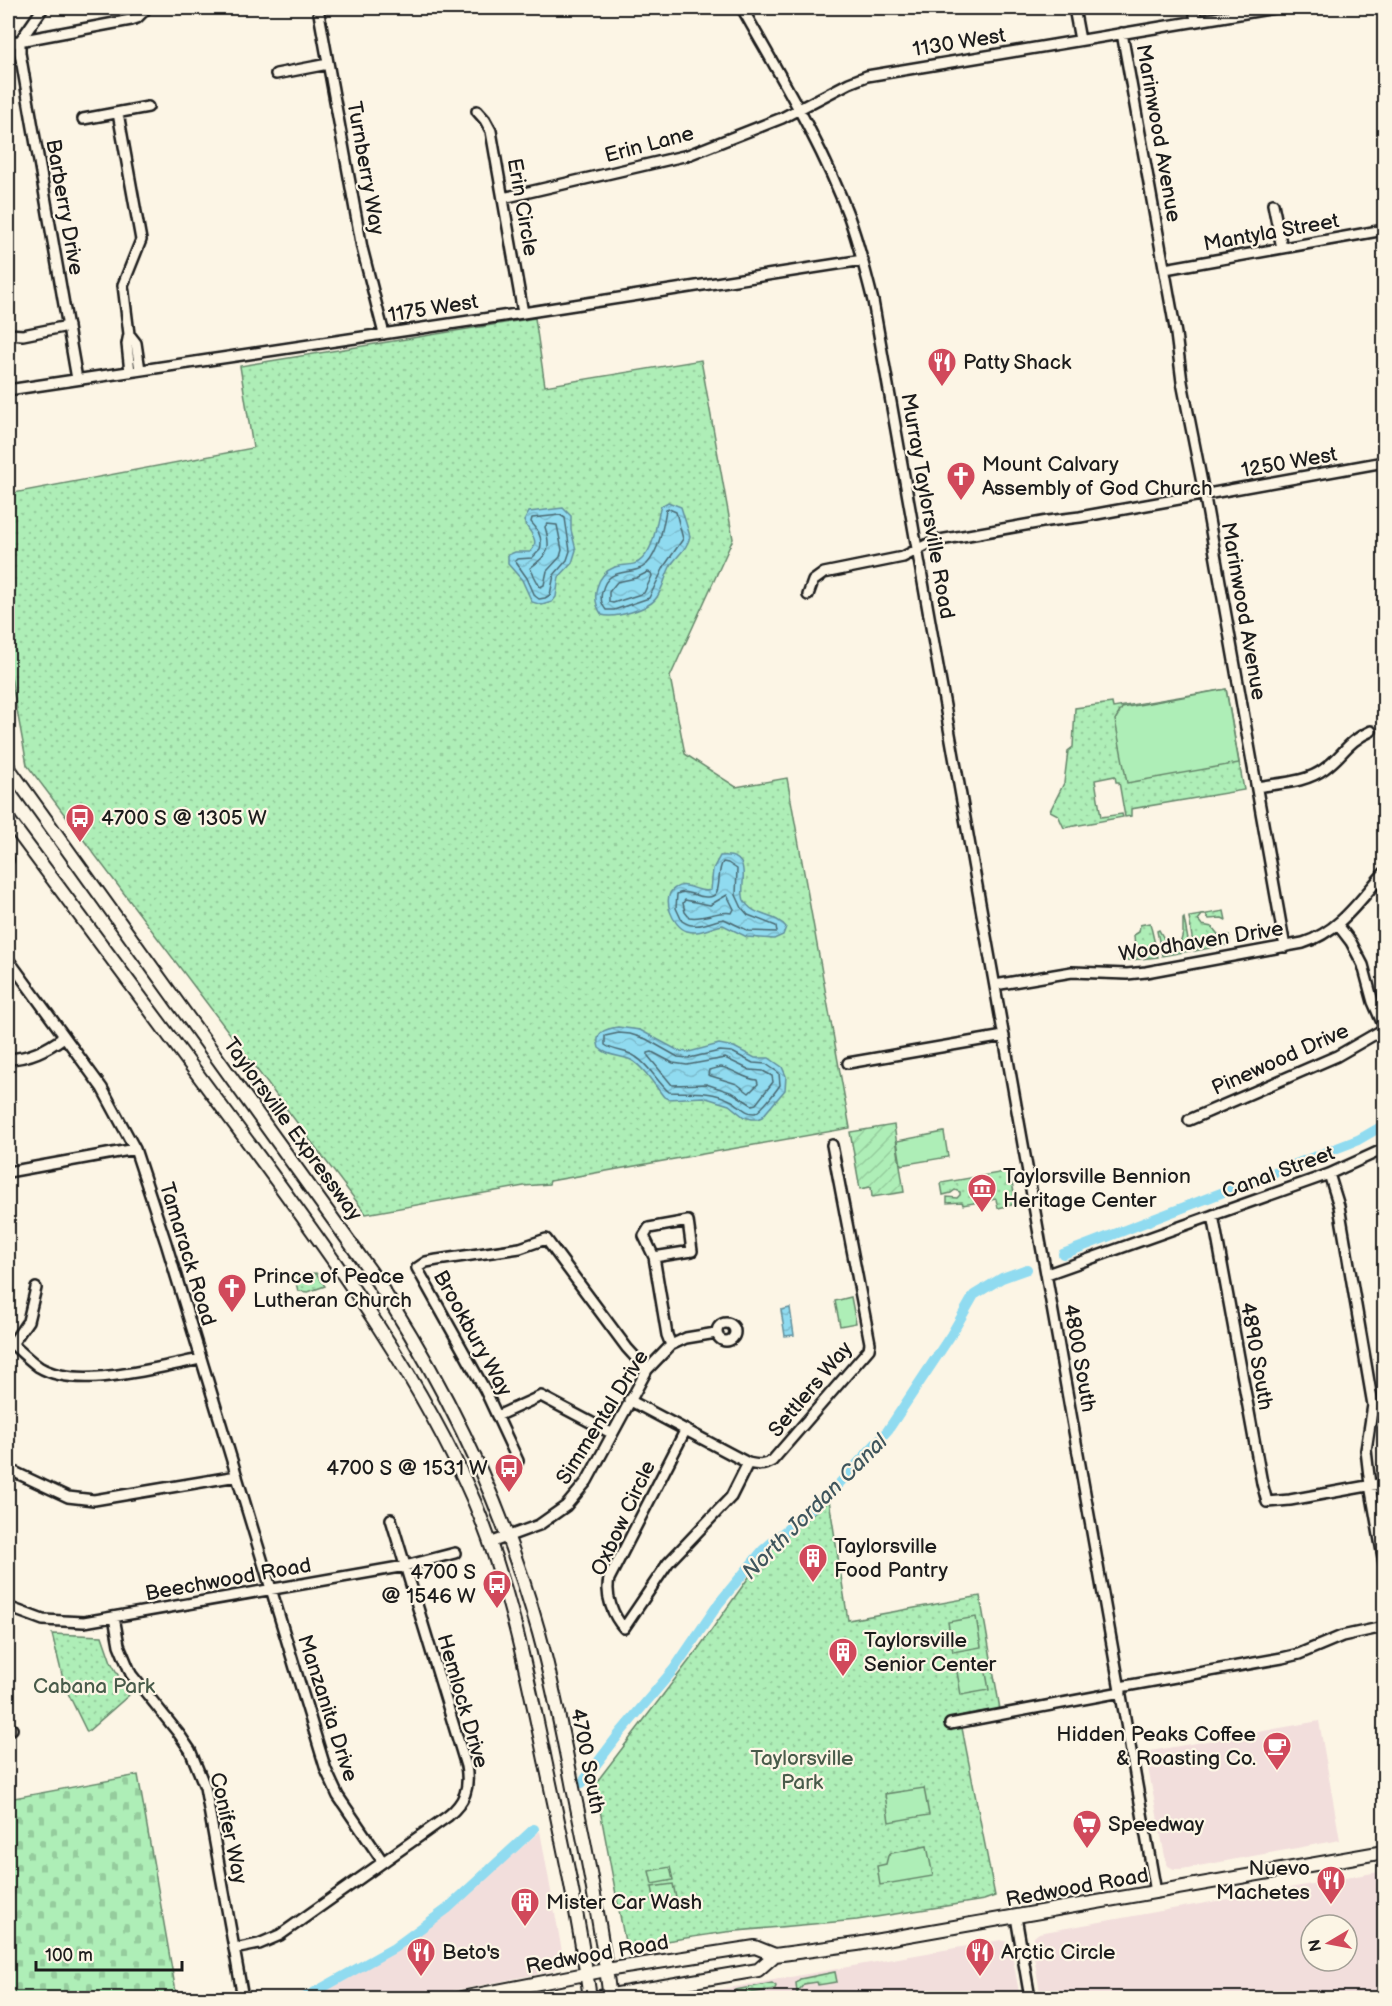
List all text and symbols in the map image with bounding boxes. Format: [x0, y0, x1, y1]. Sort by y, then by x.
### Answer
street label: 1130 West [911, 23, 1008, 62]
street label: Marinwood Avenue [1131, 42, 1186, 224]
street label: Turnberry Way [341, 99, 390, 237]
street label: Erin Lane [602, 121, 697, 168]
street label: Barberry Drive [40, 137, 89, 277]
street label: Erin Circle [502, 156, 543, 258]
street label: Mantyla Street [1201, 208, 1341, 257]
street label: 1175 West [386, 289, 480, 328]
restaurant icon: Patty Shack [926, 346, 958, 388]
place label: Patty Shack [963, 350, 1072, 375]
street label: Murray Taylorsville Road [895, 391, 960, 621]
street label: 1250 West [1239, 442, 1340, 483]
place label: Mount Calvary Assembly of God Church [982, 452, 1213, 501]
church icon: Mount Calvary Assembly of God Church [945, 460, 977, 502]
street label: Marinwood Avenue [1216, 520, 1271, 702]
bus stop icon: 4700 S @ 1305 W [64, 802, 96, 844]
place label: 4700 S @ 1305 W [101, 806, 267, 831]
street label: Woodhaven Drive [1117, 916, 1285, 967]
street label: Pinewood Drive [1208, 1018, 1353, 1101]
street label: Taylorsville Expressway [218, 1033, 368, 1226]
street label: Canal Street [1218, 1140, 1338, 1204]
place label: Taylorsville Bennion Heritage Center [1003, 1164, 1191, 1213]
museum icon: Taylorsville Bennion Heritage Center [966, 1172, 998, 1214]
street label: Tamarack Road [154, 1179, 221, 1329]
place label: Prince of Peace Lutheran Church [253, 1264, 412, 1313]
street label: Brookbury Way [428, 1266, 518, 1401]
church icon: Prince of Peace Lutheran Church [216, 1272, 248, 1314]
street label: 4890 South [1235, 1300, 1278, 1412]
street label: 4800 South [1058, 1302, 1101, 1414]
street label: Settlers Way [763, 1336, 858, 1442]
street label: Simmental Drive [551, 1345, 654, 1489]
water label: North Jordan Canal [737, 1428, 894, 1585]
bus stop icon: 4700 S @ 1531 W [493, 1452, 525, 1494]
place label: 4700 S @ 1531 W [326, 1456, 488, 1481]
street label: Oxbow Circle [586, 1457, 661, 1580]
place label: Taylorsville Food Pantry [834, 1534, 949, 1583]
building icon: Taylorsville Food Pantry [797, 1542, 829, 1584]
street label: Beechwood Road [143, 1553, 313, 1606]
place label: 4700 S @ 1546 W [381, 1560, 476, 1609]
bus stop icon: 4700 S @ 1546 W [481, 1568, 513, 1610]
place label: Taylorsville Senior Center [864, 1628, 997, 1677]
street label: Hemlock Drive [431, 1631, 494, 1771]
street label: Manzanita Drive [292, 1632, 363, 1785]
building icon: Taylorsville Senior Center [827, 1636, 859, 1678]
park label: Cabana Park [33, 1674, 156, 1699]
street label: 4700 South [565, 1706, 610, 1816]
place label: Hidden Peaks Coffee & Roasting Co. [1056, 1722, 1256, 1771]
cafe icon: Hidden Peaks Coffee & Roasting Co. [1261, 1730, 1293, 1772]
park label: Taylorsville Park [751, 1746, 853, 1795]
street label: Conifer Way [204, 1770, 253, 1887]
supermarket icon: Speedway [1071, 1808, 1103, 1850]
place label: Speedway [1108, 1812, 1205, 1837]
place label: Nuevo Machetes [1216, 1856, 1310, 1905]
street label: Redwood Road [1004, 1863, 1151, 1912]
restaurant icon: Nuevo Machetes [1315, 1864, 1347, 1906]
building icon: Mister Car Wash [509, 1886, 541, 1928]
place label: Mister Car Wash [546, 1890, 702, 1915]
north arrow [1299, 1913, 1359, 1973]
street label: Redwood Road [524, 1930, 671, 1979]
scale bar [36, 1934, 182, 1972]
restaurant icon: Beto's [405, 1936, 437, 1978]
restaurant icon: Arctic Circle [964, 1936, 996, 1978]
text: N [1305, 1938, 1326, 1953]
place label: Beto's [442, 1940, 500, 1965]
place label: Arctic Circle [1001, 1940, 1116, 1965]
text: 100 m [45, 1945, 93, 1966]

